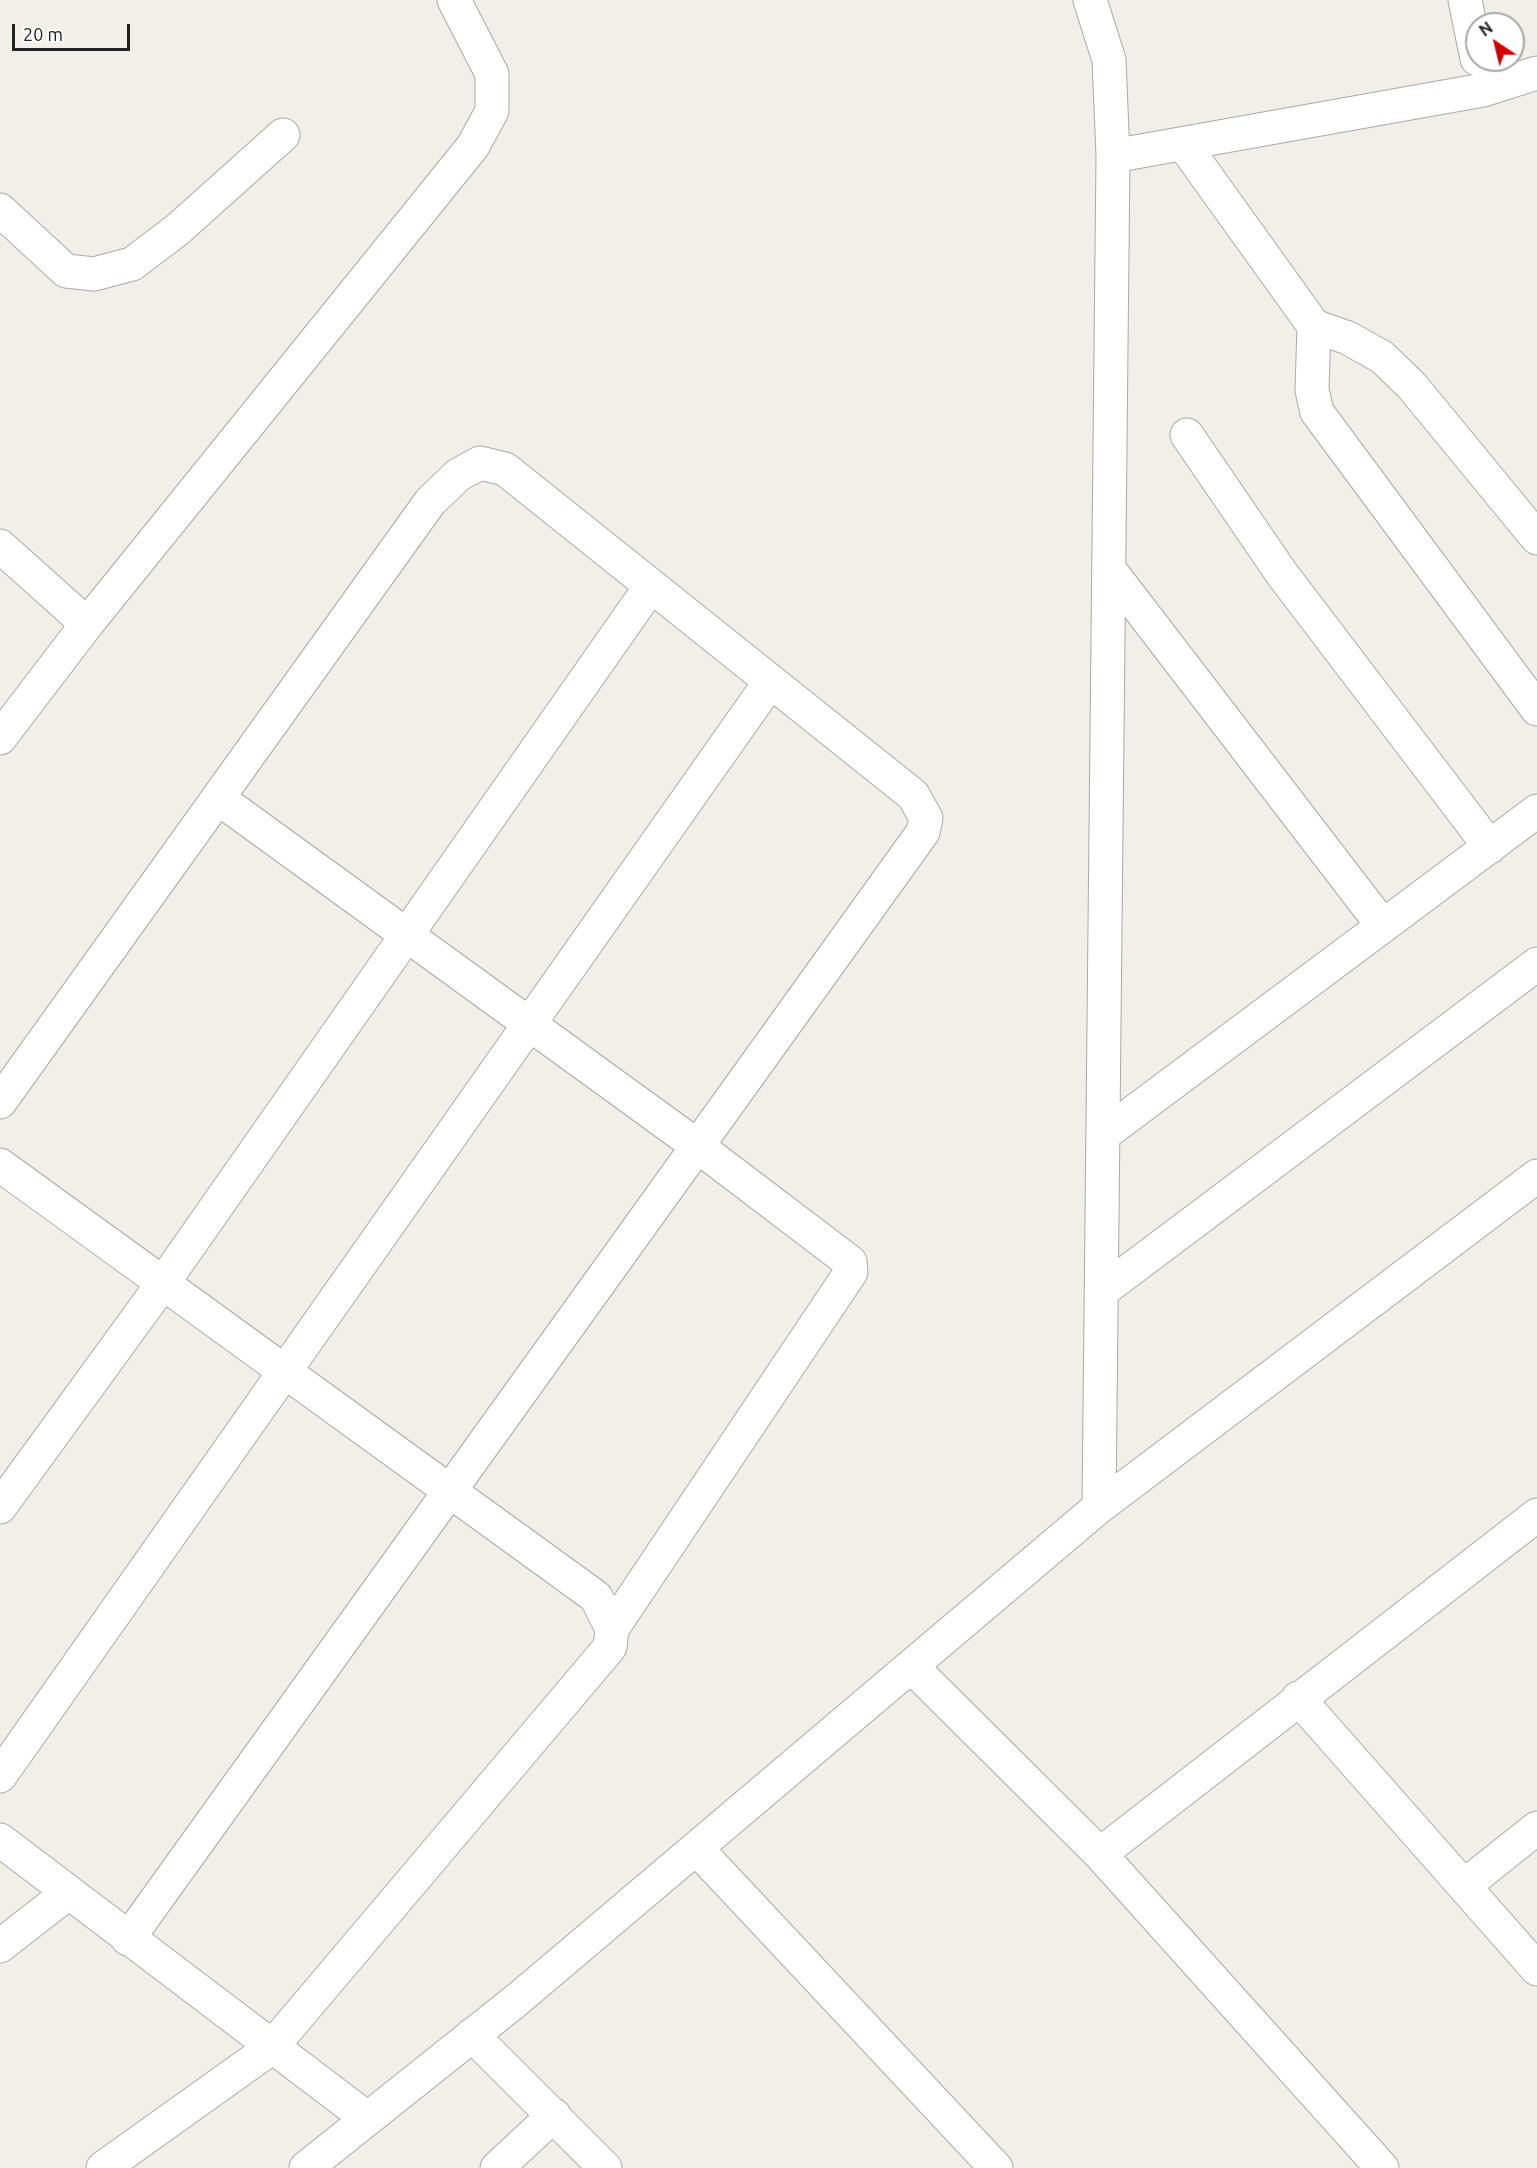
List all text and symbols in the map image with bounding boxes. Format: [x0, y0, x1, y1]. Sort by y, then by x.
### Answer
scale bar [15, 12, 134, 50]
north arrow [1465, 12, 1525, 72]
text: N [1476, 18, 1496, 40]
text: 20 m [23, 24, 63, 44]

